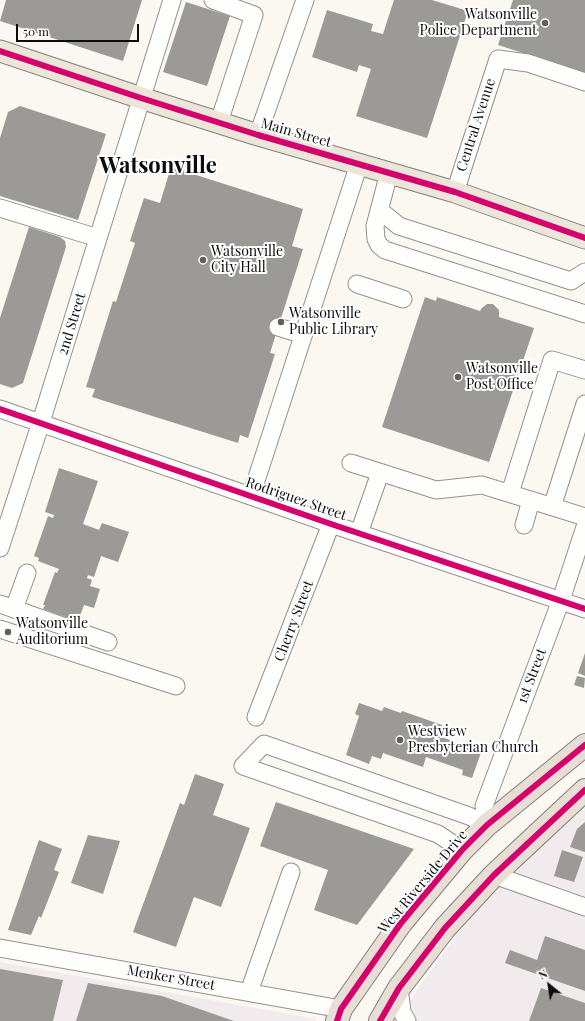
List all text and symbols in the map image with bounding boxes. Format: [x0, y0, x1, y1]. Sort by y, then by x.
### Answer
place label: Watsonville Police Department [420, 7, 537, 40]
scale bar [18, 16, 141, 42]
marker: Watsonville Police Department [540, 18, 550, 28]
text: 50 m [23, 23, 49, 39]
street label: Central Avenue [453, 76, 499, 174]
street label: Main Street [259, 115, 333, 151]
district label: Watsonville [99, 153, 217, 179]
place label: Watsonville City Hall [211, 244, 283, 276]
marker: Watsonville City Hall [198, 255, 208, 265]
street label: 2nd Street [55, 291, 89, 357]
place label: Watsonville Public Library [289, 306, 378, 338]
marker: Watsonville Public Library [276, 317, 286, 327]
place label: Watsonville Post Office [466, 361, 538, 394]
marker: Watsonville Post Office [453, 372, 463, 382]
street label: Rodriguez Street [243, 474, 349, 524]
street label: Cherry Street [271, 578, 317, 664]
place label: Watsonville Auditorium [16, 616, 88, 648]
marker: Watsonville Auditorium [3, 627, 13, 637]
street label: 1st Street [514, 646, 550, 706]
place label: Westview Presbyterian Church [408, 724, 538, 756]
marker: Westview Presbyterian Church [395, 735, 405, 745]
street label: West Riverside Drive [375, 827, 471, 937]
street label: Menker Street [126, 962, 216, 994]
north arrow [529, 965, 569, 1005]
text: N [536, 966, 550, 983]

